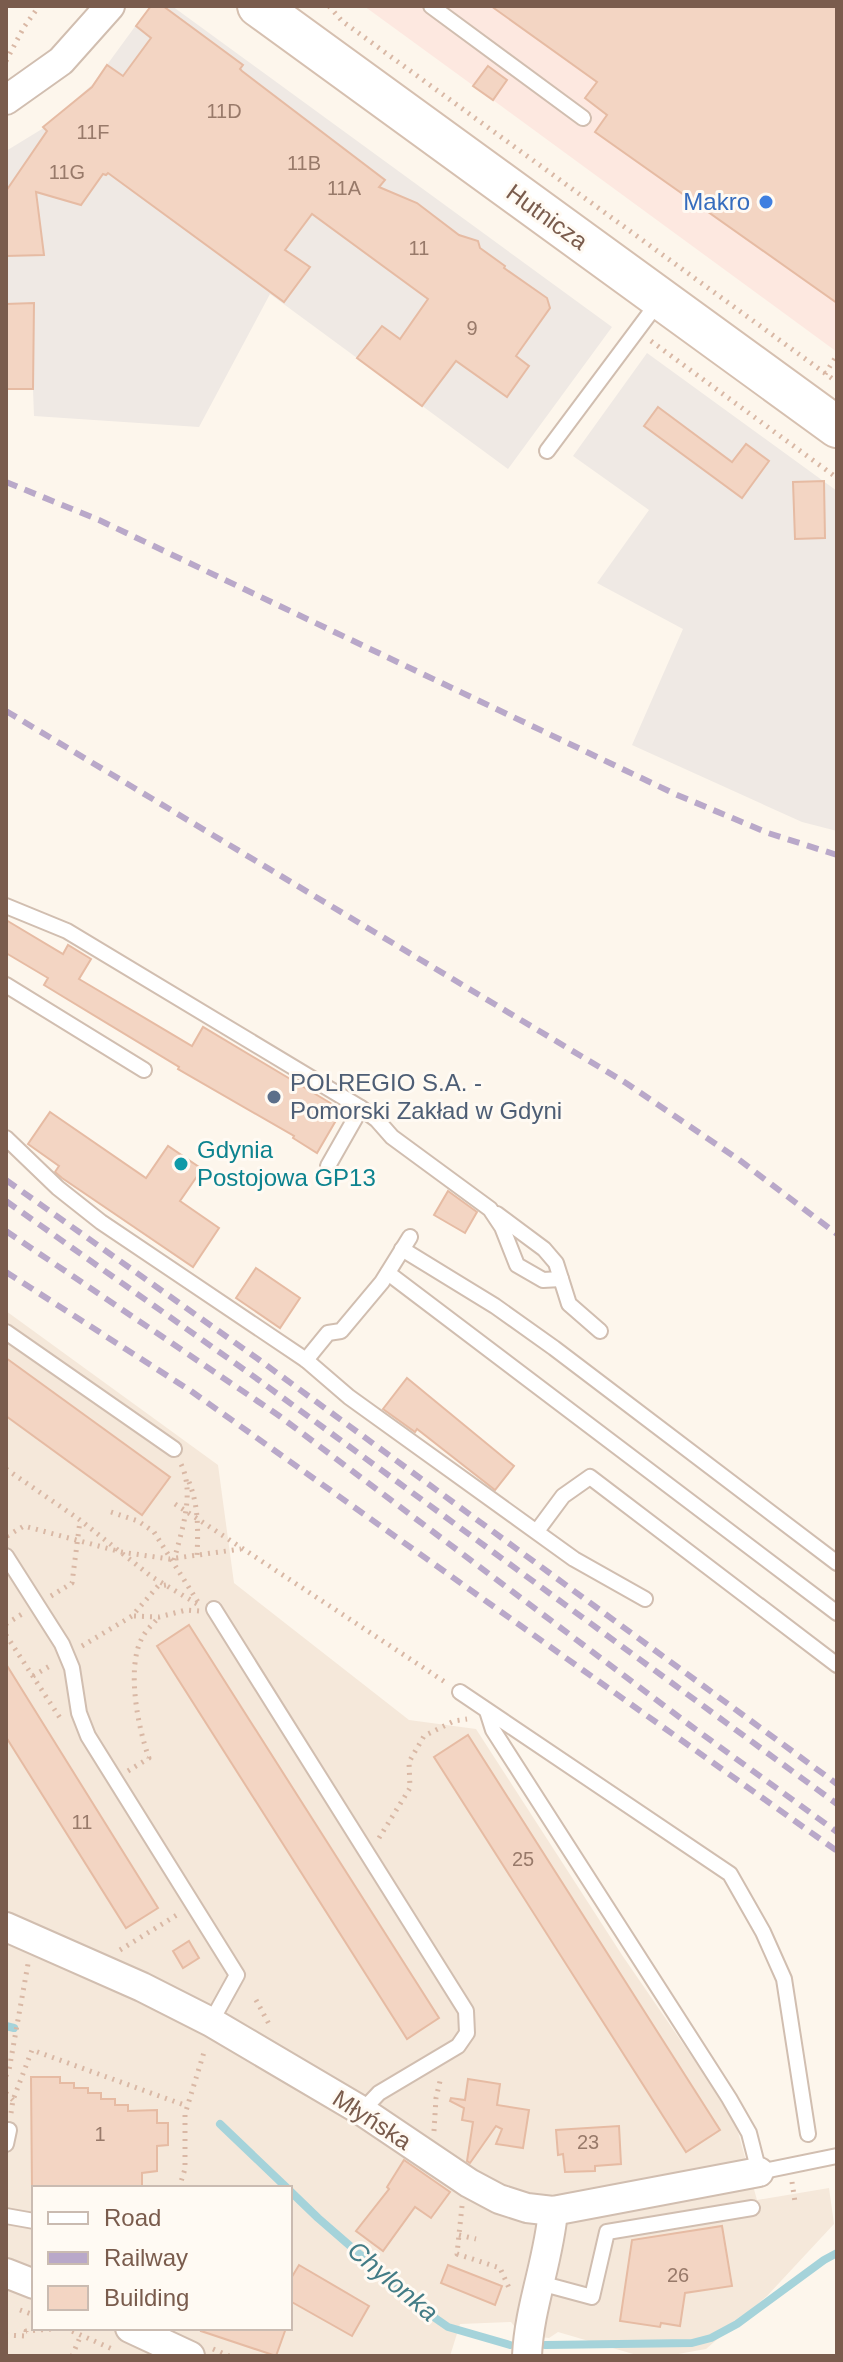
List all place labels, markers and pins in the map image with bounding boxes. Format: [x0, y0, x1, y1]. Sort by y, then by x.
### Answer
place label: Makro [683, 188, 750, 215]
marker: Makro [757, 193, 775, 211]
place label: POLREGIO S.A. - Pomorski Zakład w Gdyni [290, 1069, 562, 1124]
marker: POLREGIO S.A. - Pomorski Zakład w Gdyni [265, 1088, 283, 1106]
place label: Gdynia Postojowa GP13 [197, 1136, 376, 1191]
marker: Gdynia Postojowa GP13 [172, 1155, 190, 1173]

